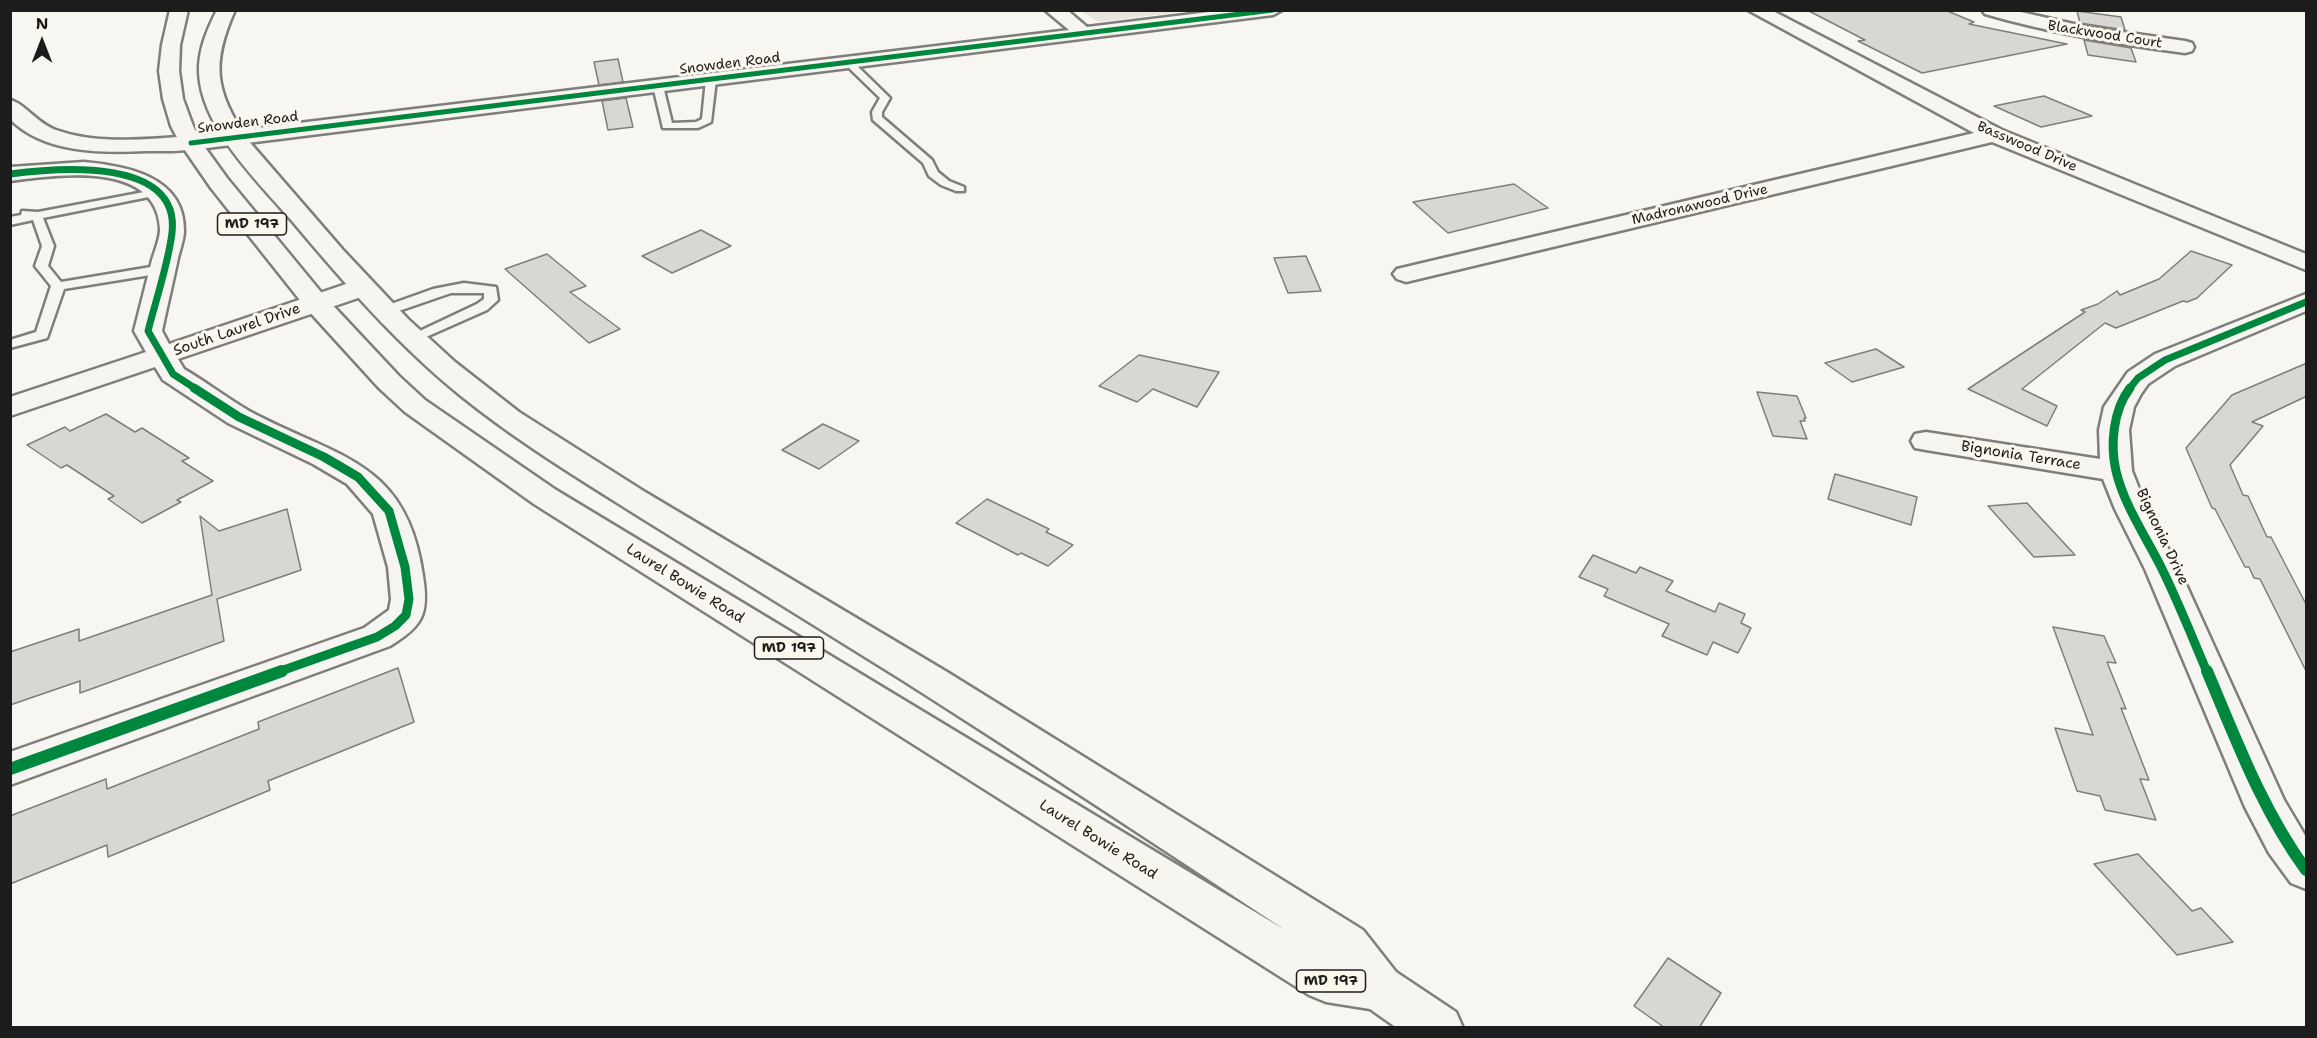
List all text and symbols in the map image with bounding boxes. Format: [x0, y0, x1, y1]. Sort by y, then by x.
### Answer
north arrow [12, 12, 72, 72]
text: N [36, 13, 48, 34]
street label: Blackwood Court [2047, 18, 2163, 52]
street label: Snowden Road [679, 49, 781, 79]
street label: Snowden Road [197, 108, 299, 138]
street label: Basswood Drive [1974, 118, 2080, 176]
street label: Madronawood Drive [1630, 181, 1770, 229]
road number: MD 197 [218, 213, 286, 235]
street label: South Laurel Drive [171, 300, 303, 360]
street label: Bignonia Terrace [1960, 438, 2082, 474]
street label: Bignonia Drive [2132, 486, 2192, 588]
street label: Laurel Bowie Road [623, 540, 747, 628]
road number: MD 197 [754, 637, 824, 659]
street label: Laurel Bowie Road [1036, 796, 1160, 884]
road number: MD 197 [1296, 970, 1366, 992]

